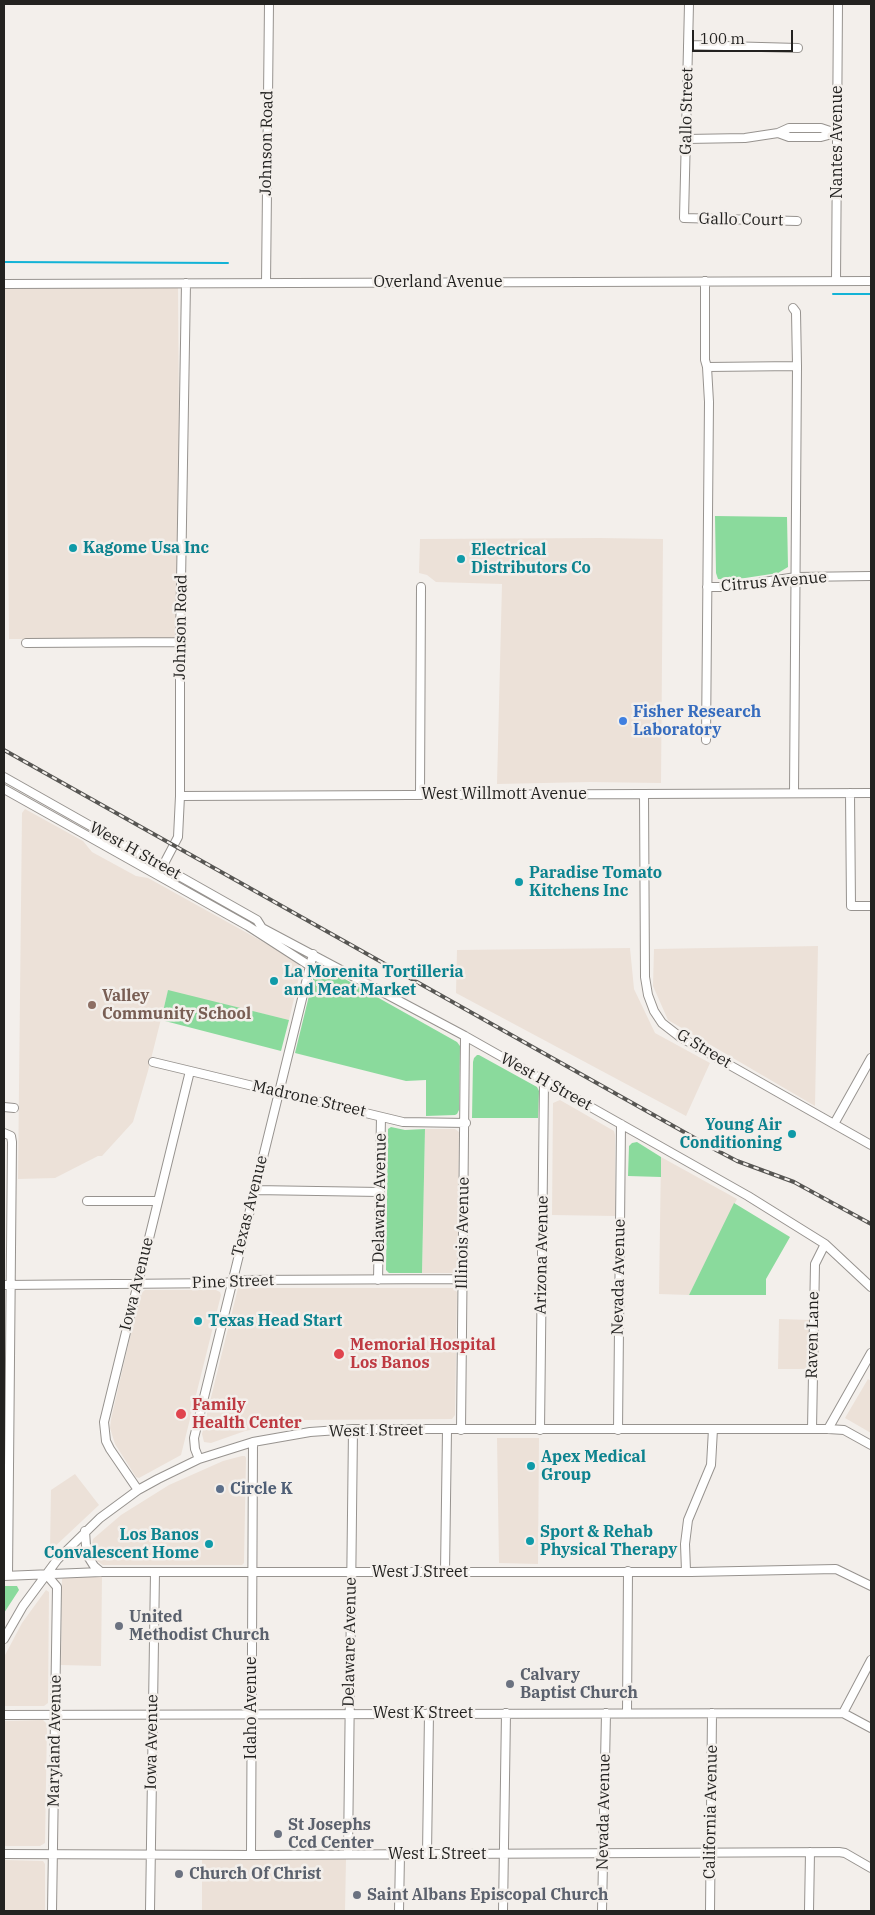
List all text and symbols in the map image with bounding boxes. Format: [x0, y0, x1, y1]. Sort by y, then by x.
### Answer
scale bar [695, 20, 796, 52]
text: 100 m [700, 29, 745, 48]
street label: Gallo Street [677, 67, 697, 155]
street label: Nantes Avenue [827, 85, 847, 199]
street label: Johnson Road [256, 90, 278, 196]
street label: Gallo Court [698, 210, 784, 230]
street label: Overland Avenue [373, 272, 503, 292]
place label: Kagome Usa Inc [83, 538, 209, 558]
place label: Electrical Distributors Co [471, 540, 591, 578]
marker: Kagome Usa Inc [67, 542, 79, 554]
marker: Electrical Distributors Co [455, 553, 467, 565]
street label: Citrus Avenue [720, 568, 828, 596]
street label: Johnson Road [170, 574, 192, 680]
place label: Fisher Research Laboratory [633, 702, 761, 740]
marker: Fisher Research Laboratory [617, 715, 629, 727]
street label: West Willmott Avenue [421, 784, 587, 804]
street label: West H Street [86, 818, 184, 884]
place label: Paradise Tomato Kitchens Inc [529, 863, 662, 901]
marker: Paradise Tomato Kitchens Inc [513, 876, 525, 888]
place label: La Morenita Tortilleria and Meat Market [284, 962, 464, 1000]
marker: La Morenita Tortilleria and Meat Market [268, 975, 280, 987]
place label: Valley Community School [102, 986, 251, 1024]
marker: Valley Community School [86, 999, 98, 1011]
street label: G Street [673, 1025, 735, 1073]
street label: West H Street [497, 1049, 595, 1115]
street label: Madrone Street [250, 1077, 368, 1121]
place label: Young Air Conditioning [680, 1115, 782, 1153]
marker: Young Air Conditioning [786, 1128, 798, 1140]
street label: Delaware Avenue [369, 1133, 391, 1263]
street label: Texas Avenue [228, 1153, 272, 1259]
street label: Illinois Avenue [452, 1177, 474, 1289]
street label: Arizona Avenue [531, 1195, 553, 1315]
street label: Nevada Avenue [608, 1219, 630, 1335]
street label: Iowa Avenue [116, 1235, 158, 1333]
street label: Pine Street [191, 1271, 275, 1293]
street label: Raven Lane [803, 1291, 823, 1379]
place label: Texas Head Start [208, 1311, 342, 1331]
marker: Texas Head Start [192, 1315, 204, 1327]
place label: Memorial Hospital Los Banos [350, 1335, 496, 1373]
marker: Memorial Hospital Los Banos [332, 1347, 346, 1361]
place label: Family Health Center [192, 1395, 302, 1433]
marker: Family Health Center [174, 1407, 188, 1421]
street label: West I Street [329, 1421, 423, 1441]
place label: Apex Medical Group [541, 1447, 646, 1485]
marker: Apex Medical Group [525, 1460, 537, 1472]
place label: Circle K [230, 1479, 293, 1499]
marker: Circle K [214, 1483, 226, 1495]
place label: Sport & Rehab Physical Therapy [540, 1522, 677, 1560]
place label: Los Banos Convalescent Home [44, 1525, 199, 1563]
marker: Sport & Rehab Physical Therapy [524, 1535, 536, 1547]
marker: Los Banos Convalescent Home [203, 1538, 215, 1550]
street label: West J Street [372, 1562, 468, 1582]
street label: Delaware Avenue [339, 1577, 361, 1707]
place label: United Methodist Church [129, 1607, 270, 1645]
marker: United Methodist Church [113, 1620, 125, 1632]
street label: Idaho Avenue [241, 1657, 261, 1759]
place label: Calvary Baptist Church [520, 1665, 638, 1703]
street label: Maryland Avenue [44, 1675, 66, 1807]
marker: Calvary Baptist Church [504, 1678, 516, 1690]
street label: Iowa Avenue [142, 1694, 162, 1790]
street label: West K Street [373, 1703, 473, 1723]
street label: California Avenue [700, 1745, 722, 1879]
street label: Nevada Avenue [593, 1754, 615, 1870]
place label: St Josephs Ccd Center [288, 1815, 374, 1853]
marker: St Josephs Ccd Center [272, 1828, 284, 1840]
street label: West L Street [388, 1844, 486, 1864]
place label: Church Of Christ [189, 1864, 321, 1884]
marker: Church Of Christ [173, 1868, 185, 1880]
place label: Saint Albans Episcopal Church [367, 1885, 609, 1905]
marker: Saint Albans Episcopal Church [351, 1889, 363, 1901]

